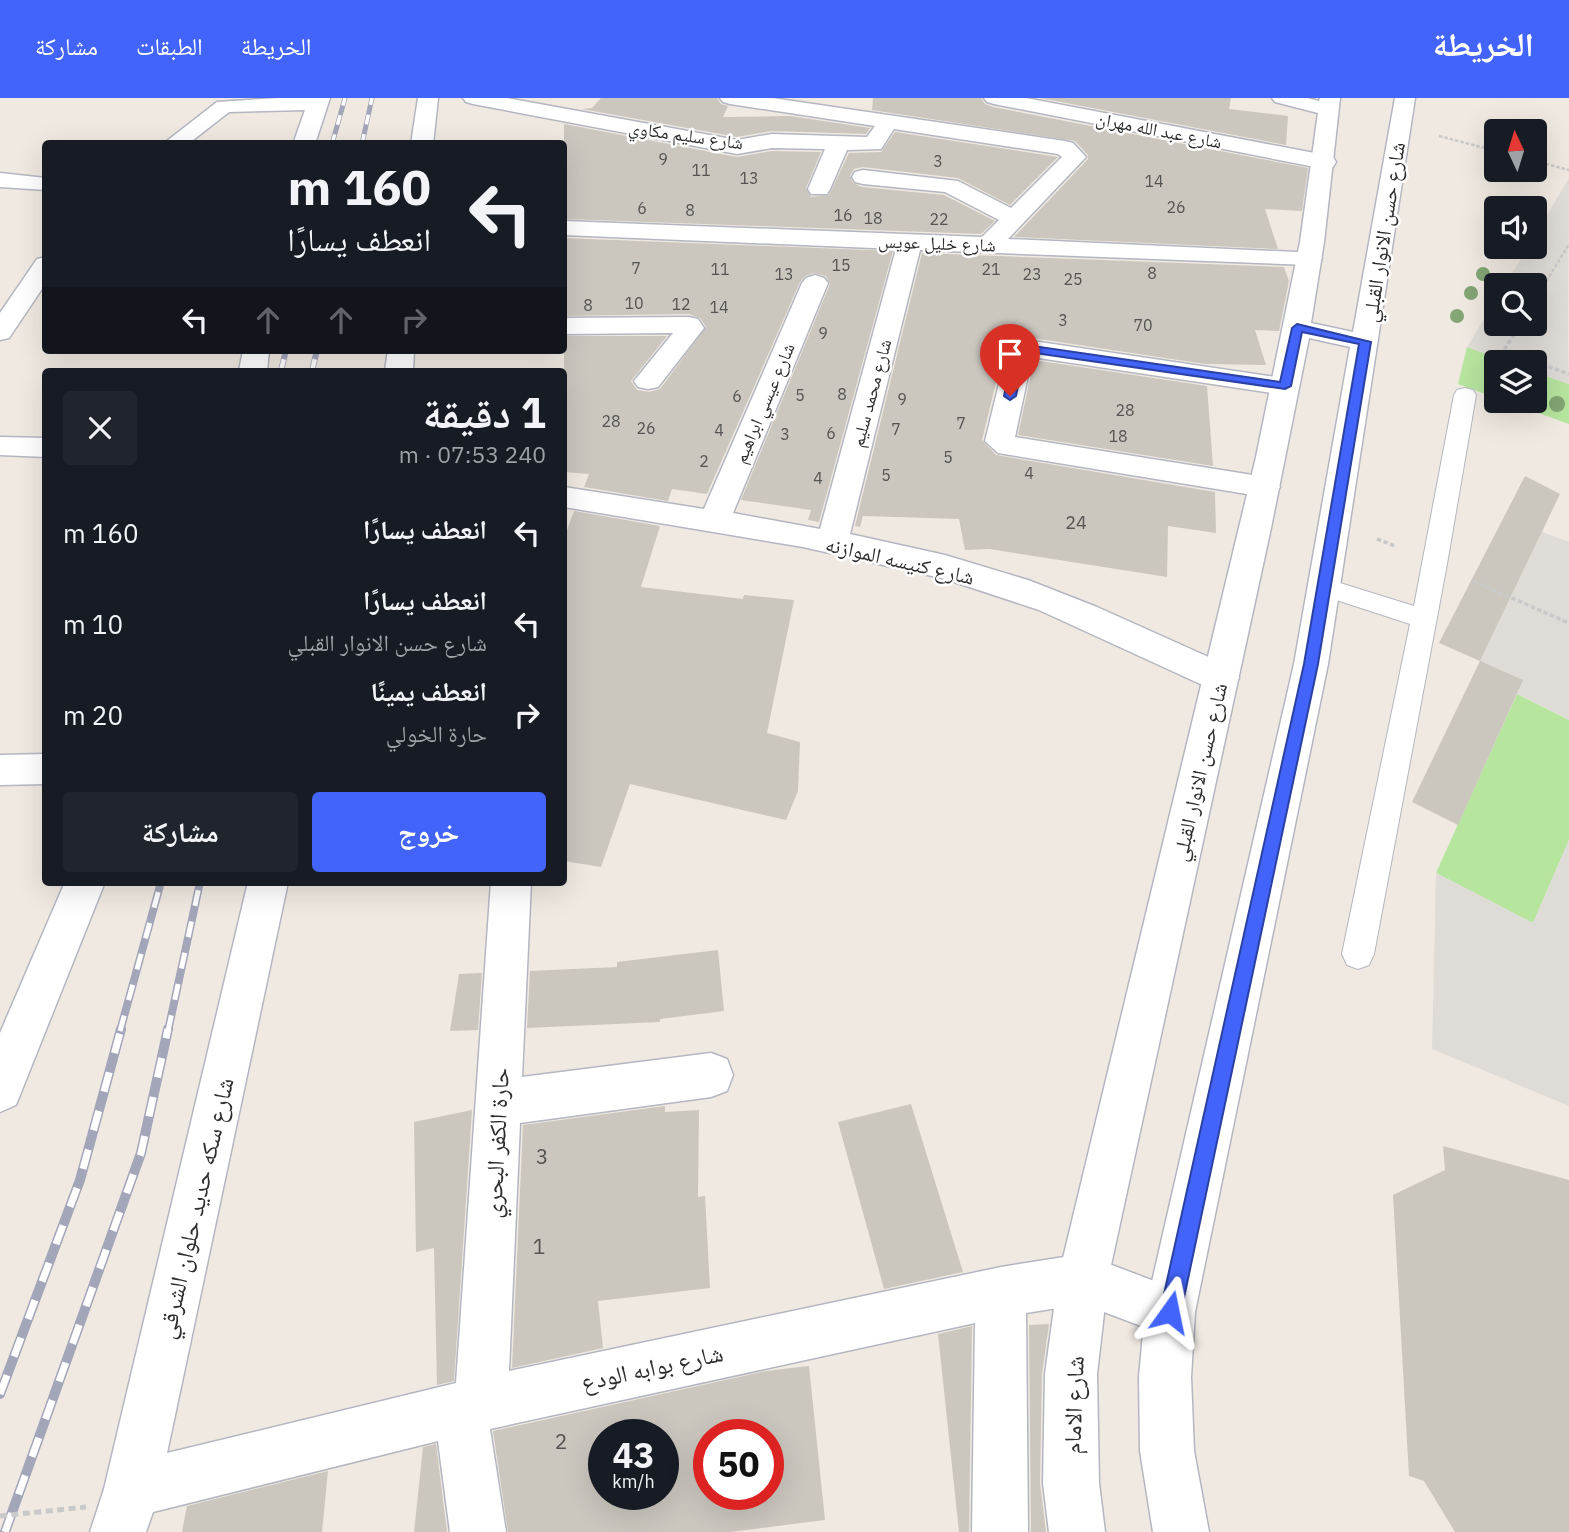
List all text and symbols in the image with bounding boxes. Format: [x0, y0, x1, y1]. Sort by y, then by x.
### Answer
text: الخريطة [1433, 22, 1534, 65]
text: مشاركة [35, 30, 98, 62]
text: الطبقات [136, 30, 203, 62]
text: الخريطة [241, 30, 311, 62]
street label: شارع عبد الله مهران [1094, 107, 1224, 153]
street label: شارع سليم مكاوي [627, 116, 745, 158]
north arrow [1484, 119, 1547, 182]
map controls [1484, 119, 1547, 413]
street label: شارع حسن الانوار القبلي [1355, 140, 1414, 325]
house number: 9 [658, 149, 668, 169]
house number: 3 [933, 151, 943, 171]
text: 160 m [287, 155, 431, 218]
house number: 11 [691, 160, 711, 180]
icon: left [455, 168, 546, 259]
house number: 13 [739, 168, 759, 188]
house number: 14 [1144, 171, 1164, 191]
button: sound [1484, 196, 1547, 259]
house number: 26 [1166, 197, 1186, 217]
house number: 6 [637, 198, 647, 218]
house number: 8 [685, 200, 695, 220]
house number: 16 [833, 205, 853, 225]
house number: 18 [863, 208, 883, 228]
house number: 22 [929, 209, 949, 229]
text: انعطف يسارًا [287, 218, 431, 260]
street label: شارع خليل عويس [878, 229, 996, 257]
house number: 15 [831, 255, 851, 275]
house number: 7 [631, 258, 641, 278]
house number: 11 [710, 259, 730, 279]
house number: 21 [981, 259, 1001, 279]
house number: 8 [1147, 263, 1157, 283]
house number: 13 [774, 264, 794, 284]
house number: 23 [1022, 264, 1042, 284]
house number: 25 [1063, 269, 1083, 289]
button: search [1484, 273, 1547, 336]
house number: 10 [624, 293, 644, 313]
house number: 12 [671, 294, 691, 314]
house number: 8 [583, 295, 593, 315]
house number: 14 [709, 297, 729, 317]
icon: left [176, 301, 214, 339]
icon: ahead [249, 301, 287, 339]
icon: ahead [322, 301, 360, 339]
icon: right [395, 301, 433, 339]
house number: 3 [1058, 310, 1068, 330]
house number: 70 [1133, 315, 1153, 335]
house number: 9 [818, 323, 828, 343]
pin [980, 324, 1040, 396]
icon: arrive [991, 335, 1029, 373]
street label: شارع محمد سليم [846, 336, 897, 450]
street label: شارع عيسي ابراهيم [728, 339, 803, 468]
button: layers [1484, 350, 1547, 413]
house number: 8 [837, 384, 847, 404]
text: 1 دقيقة [423, 385, 546, 440]
house number: 5 [795, 385, 805, 405]
house number: 6 [732, 386, 742, 406]
house number: 9 [897, 389, 907, 409]
button: close [63, 391, 137, 465]
house number: 28 [1115, 400, 1135, 420]
house number: 28 [601, 411, 621, 431]
house number: 7 [956, 413, 966, 433]
house number: 26 [636, 418, 656, 438]
house number: 7 [891, 419, 901, 439]
house number: 4 [714, 420, 724, 440]
house number: 6 [826, 423, 836, 443]
house number: 3 [780, 424, 790, 444]
house number: 18 [1108, 426, 1128, 446]
text: 240 m · 07:53 [399, 439, 546, 469]
house number: 5 [943, 447, 953, 467]
house number: 2 [699, 451, 709, 471]
house number: 4 [1024, 463, 1034, 483]
house number: 5 [881, 465, 891, 485]
house number: 4 [813, 468, 823, 488]
house number: 24 [1065, 511, 1087, 534]
text: انعطف يسارًا [363, 512, 487, 546]
icon: left [508, 514, 546, 552]
text: 160 m [63, 516, 139, 550]
street label: شارع كنيسه الموازنه [823, 529, 977, 591]
text: انعطف يسارًا [363, 583, 487, 617]
icon: left [508, 605, 546, 643]
text: 10 m [63, 607, 123, 641]
text: شارع حسن الانوار القبلي [287, 627, 487, 657]
text: انعطف يمينًا [371, 674, 487, 708]
street label: شارع حسن الانوار القبلي [1165, 680, 1236, 865]
icon: right [508, 696, 546, 734]
text: 20 m [63, 698, 123, 732]
text: حارة الخولي [386, 718, 487, 748]
button: مشاركة [63, 792, 298, 872]
button: خروج [312, 792, 546, 872]
street label: حارة الكفر البحري [476, 1067, 520, 1219]
street label: شارع سكه حديد حلوان الشرقي [149, 1074, 245, 1343]
house number: 3 [536, 1142, 548, 1170]
house number: 1 [533, 1232, 545, 1260]
position arrow [1133, 1275, 1207, 1349]
street label: شارع بوابه الودع [578, 1336, 726, 1398]
street label: شارع الامام [1055, 1355, 1092, 1455]
speed limit sign: 50 [693, 1419, 784, 1510]
house number: 2 [555, 1427, 567, 1455]
text: 43 [612, 1432, 655, 1478]
text: km/h [612, 1470, 655, 1493]

